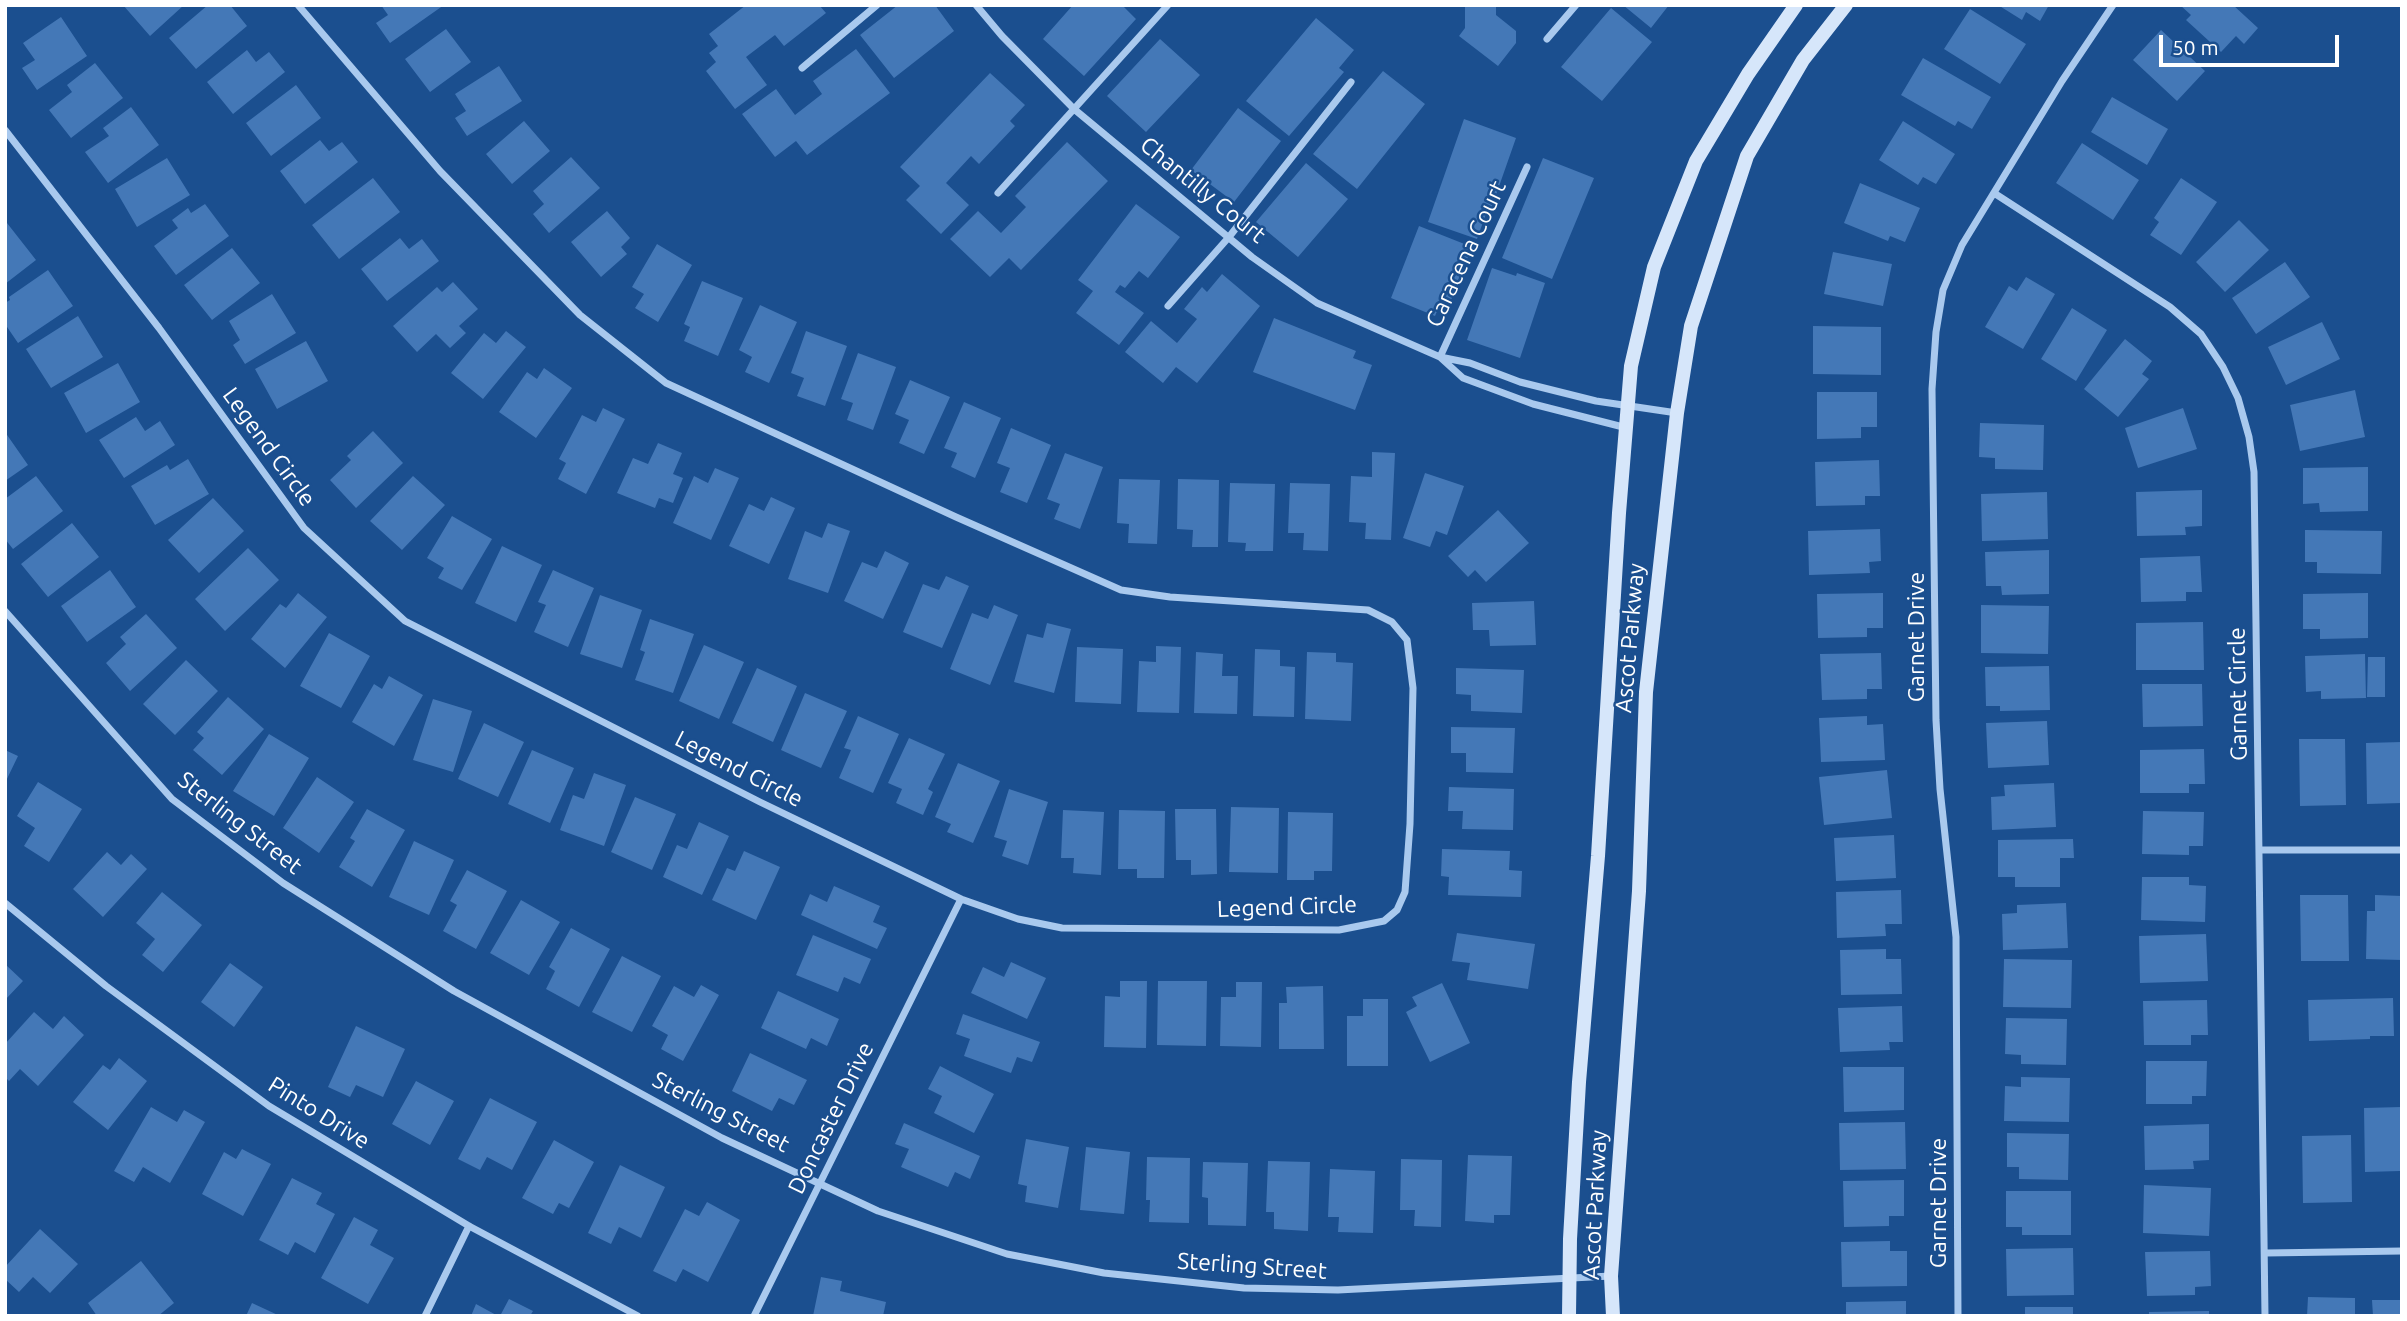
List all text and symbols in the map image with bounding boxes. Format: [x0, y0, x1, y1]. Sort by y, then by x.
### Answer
scale bar [2162, 21, 2342, 65]
text: 50 m [2172, 35, 2219, 59]
street label: Chantilly Court [1135, 131, 1271, 249]
street label: Caracena Court [1420, 176, 1512, 332]
street label: Legend Circle [217, 382, 321, 512]
street label: Ascot Parkway [1610, 562, 1650, 714]
street label: Garnet Drive [1902, 572, 1930, 702]
street label: Garnet Circle [2223, 627, 2253, 761]
street label: Legend Circle [670, 725, 808, 813]
street label: Sterling Street [172, 766, 308, 880]
street label: Legend Circle [1217, 891, 1357, 923]
street label: Doncaster Drive [782, 1038, 880, 1198]
street label: Sterling Street [648, 1066, 794, 1158]
street label: Pinto Drive [263, 1071, 375, 1155]
street label: Ascot Parkway [1577, 1129, 1613, 1281]
street label: Garnet Drive [1924, 1138, 1952, 1268]
street label: Sterling Street [1176, 1247, 1328, 1285]

